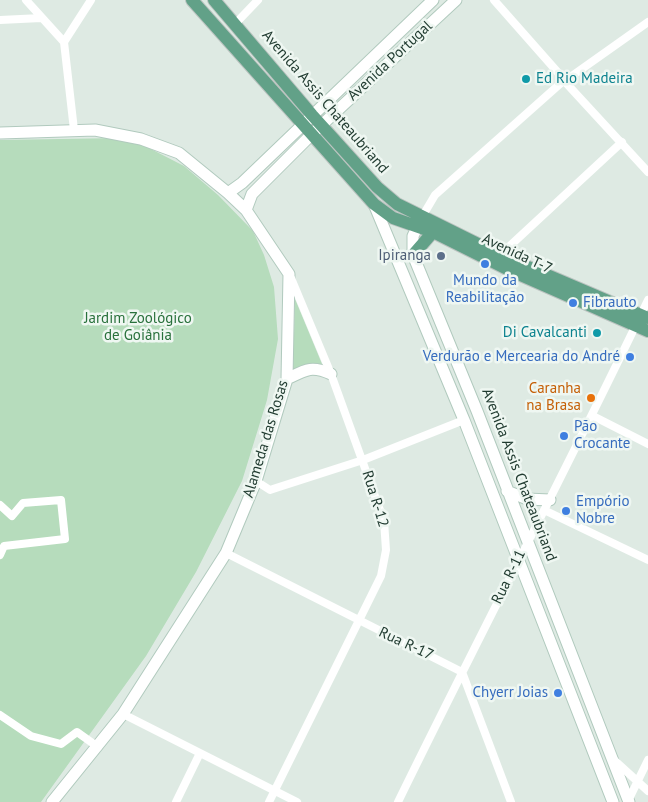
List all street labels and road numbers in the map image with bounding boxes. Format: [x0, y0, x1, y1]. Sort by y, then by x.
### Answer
street label: Avenida Portugal [344, 17, 436, 105]
street label: Avenida Assis Chateaubriand [258, 27, 392, 177]
street label: Avenida T-7 [479, 230, 555, 278]
street label: Alameda das Rosas [240, 378, 292, 500]
street label: Avenida Assis Chateaubriand [478, 386, 560, 564]
street label: Rua R-12 [358, 468, 392, 530]
street label: Rua R-11 [488, 547, 530, 607]
street label: Rua R-17 [376, 624, 436, 664]

